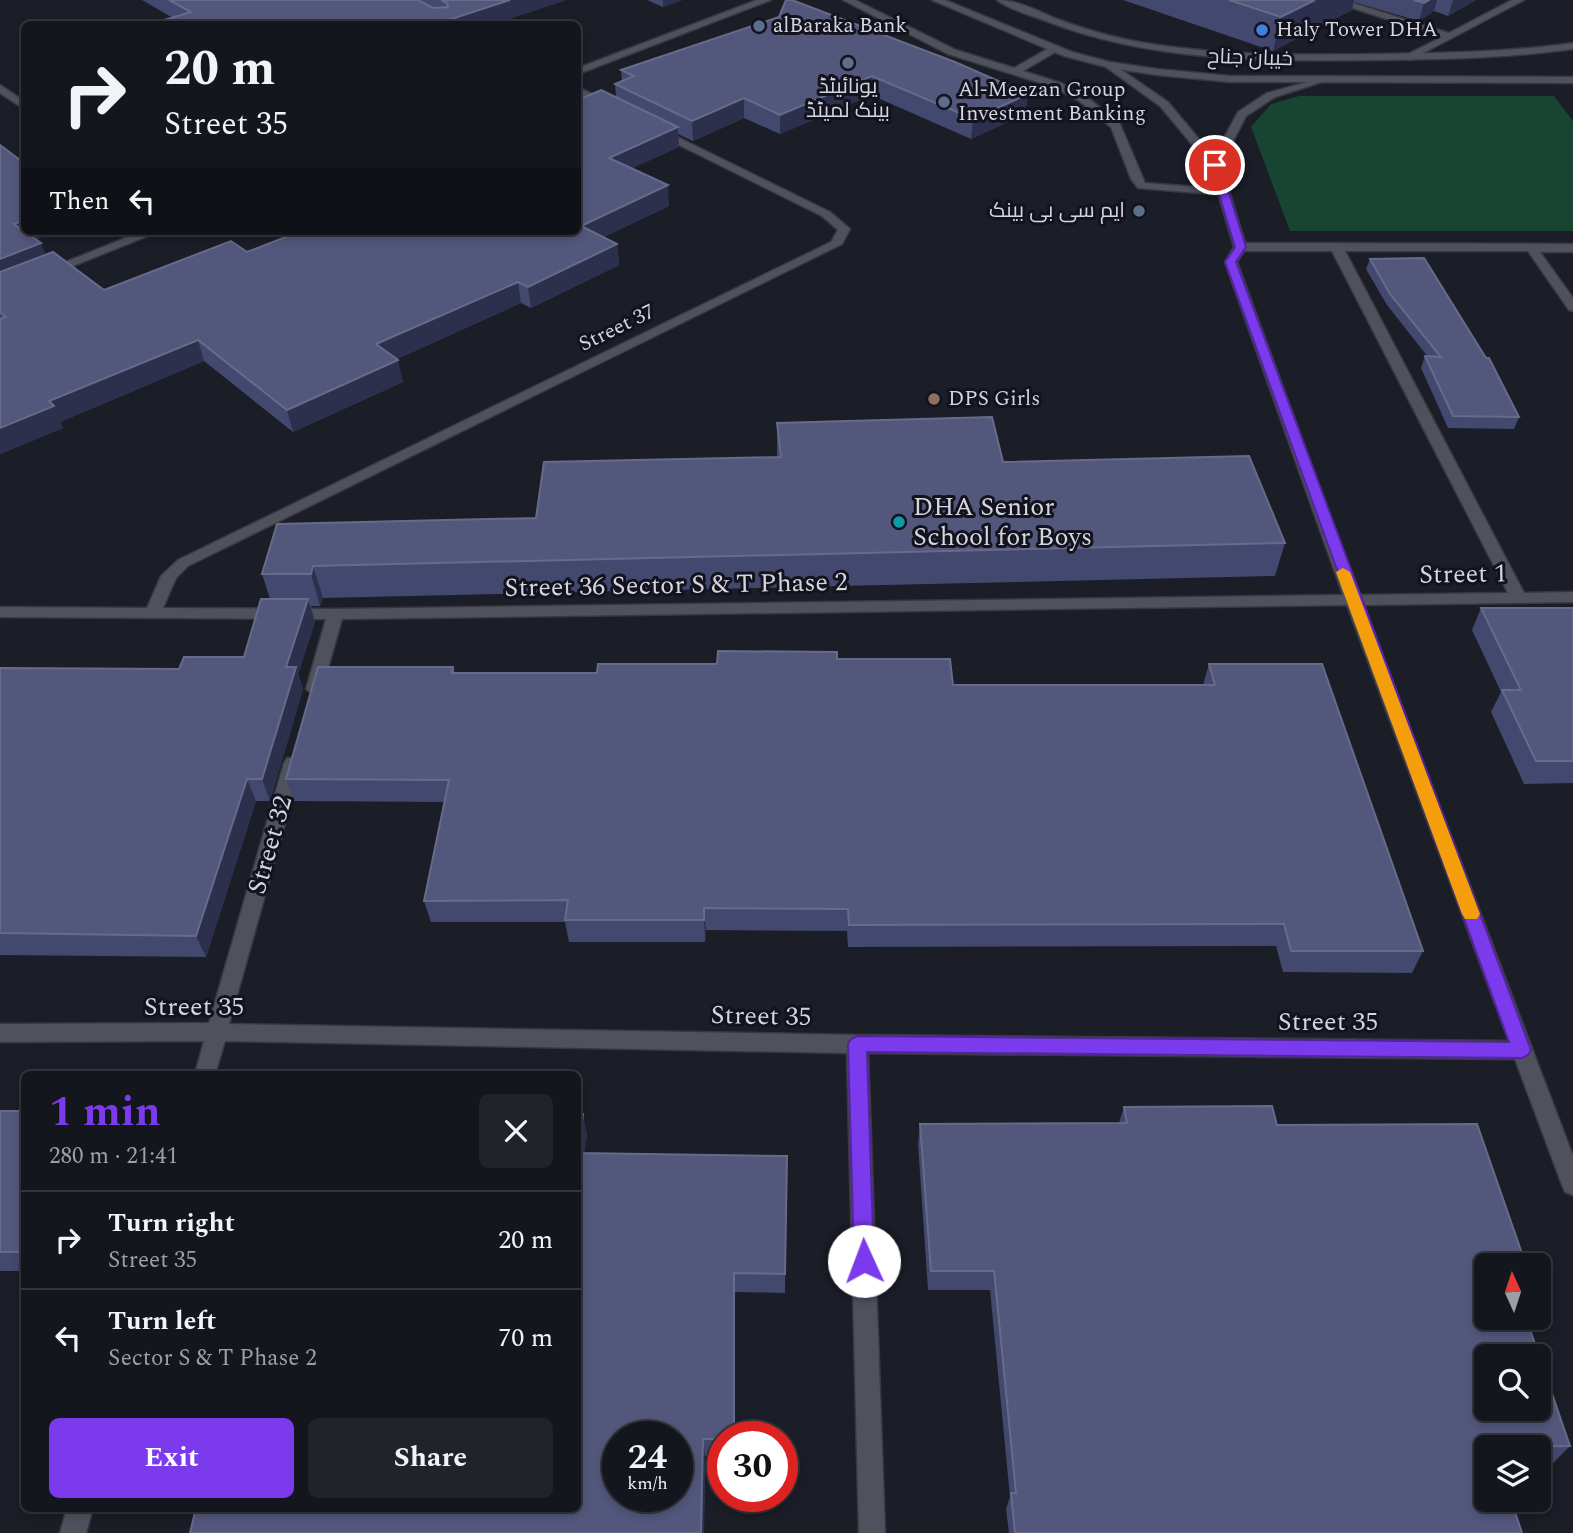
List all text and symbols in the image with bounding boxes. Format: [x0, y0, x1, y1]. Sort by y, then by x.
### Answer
place label: alBaraka Bank [773, 10, 907, 42]
place label: Haly Tower DHA [1276, 14, 1438, 46]
marker: alBaraka Bank [751, 18, 767, 34]
marker: Haly Tower DHA [1254, 22, 1270, 38]
text: 20 m [164, 32, 275, 107]
street label: خیبان جناح [1207, 41, 1293, 75]
icon: right [49, 49, 140, 140]
marker: یونائیٹڈ بینک لمیٹڈ [840, 55, 856, 71]
place label: یونائیٹڈ بینک لمیٹڈ [806, 71, 890, 127]
place label: Al-Meezan Group Investment Banking [958, 74, 1146, 130]
marker: Al-Meezan Group Investment Banking [936, 94, 952, 110]
text: Street 35 [164, 100, 288, 149]
pin [1185, 135, 1245, 195]
icon: arrive [1196, 146, 1234, 184]
text: Then [49, 181, 109, 221]
icon: left [123, 182, 161, 220]
place label: ایم سی بی بینک [989, 195, 1125, 227]
marker: ایم سی بی بینک [1131, 203, 1147, 219]
street label: Street 37 [573, 296, 661, 360]
place label: DPS Girls [948, 383, 1040, 415]
marker: DPS Girls [926, 391, 942, 407]
place label: DHA Senior School for Boys [913, 487, 1092, 557]
marker: DHA Senior School for Boys [891, 514, 907, 530]
street label: Street 1 [1419, 553, 1507, 595]
street label: Street 36 Sector S & T Phase 2 [504, 562, 848, 608]
street label: Street 32 [237, 791, 303, 899]
street label: Street 35 [144, 987, 244, 1027]
street label: Street 35 [710, 995, 812, 1037]
street label: Street 35 [1278, 1002, 1378, 1042]
text: 1 min [49, 1081, 161, 1144]
button: close [479, 1094, 553, 1168]
text: 280 m · 21:41 [49, 1139, 178, 1174]
text: Turn right [108, 1203, 235, 1243]
text: 20 m [498, 1220, 553, 1260]
icon: right [49, 1221, 87, 1259]
position arrow [827, 1224, 901, 1298]
text: Street 35 [108, 1243, 197, 1278]
north arrow [1474, 1253, 1550, 1330]
map controls [1474, 1253, 1551, 1512]
text: Turn left [108, 1301, 216, 1341]
text: 70 m [498, 1318, 553, 1358]
icon: left [49, 1319, 87, 1357]
text: Sector S & T Phase 2 [108, 1341, 317, 1376]
button: search [1474, 1344, 1551, 1421]
button: Exit [49, 1418, 294, 1498]
button: Share [308, 1418, 553, 1498]
speed limit sign: 30 [707, 1421, 798, 1512]
text: 24 [628, 1431, 667, 1484]
button: layers [1474, 1435, 1551, 1512]
text: km/h [627, 1470, 668, 1497]

